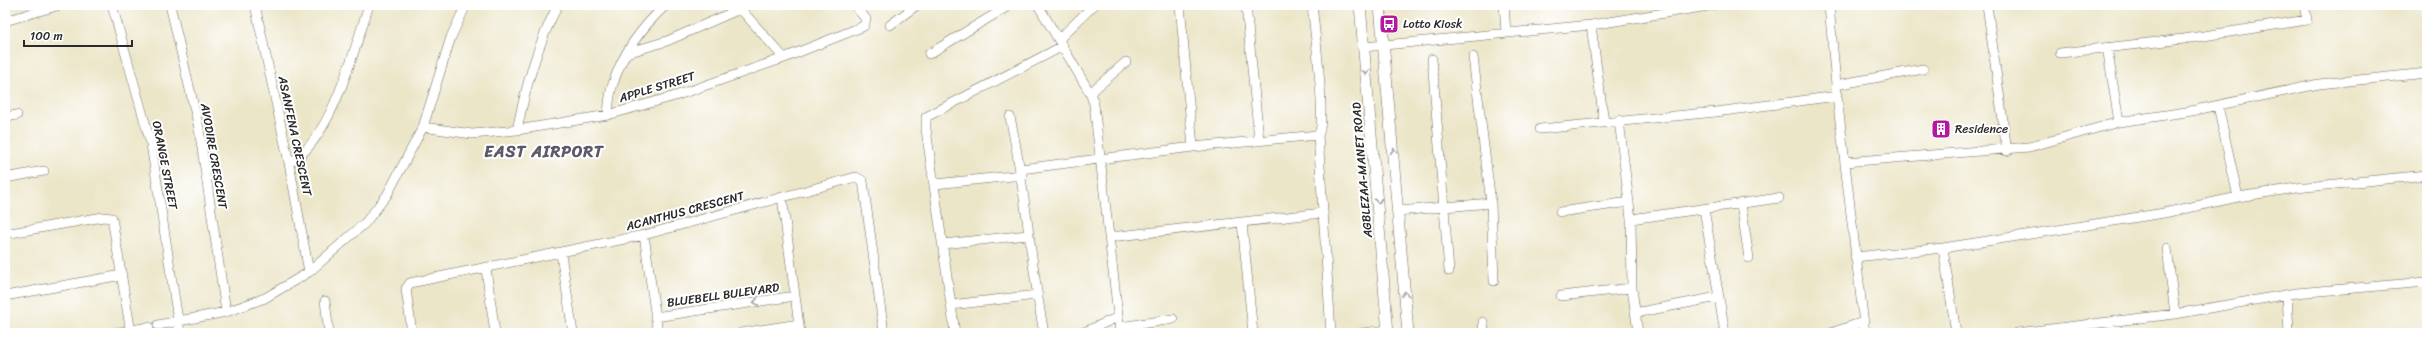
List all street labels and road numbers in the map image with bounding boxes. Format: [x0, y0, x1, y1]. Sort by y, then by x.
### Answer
street label: APPLE STREET [615, 65, 699, 109]
street label: ASANFENA CRESCENT [271, 73, 319, 199]
street label: AVODIRE CRESCENT [194, 100, 234, 212]
street label: AGBLEZAA-MANET ROAD [1345, 101, 1379, 240]
street label: ORANGE STREET [146, 119, 185, 212]
street label: ACANTHUS CRESCENT [623, 184, 747, 238]
street label: BLUEBELL BULEVARD [665, 276, 781, 314]

